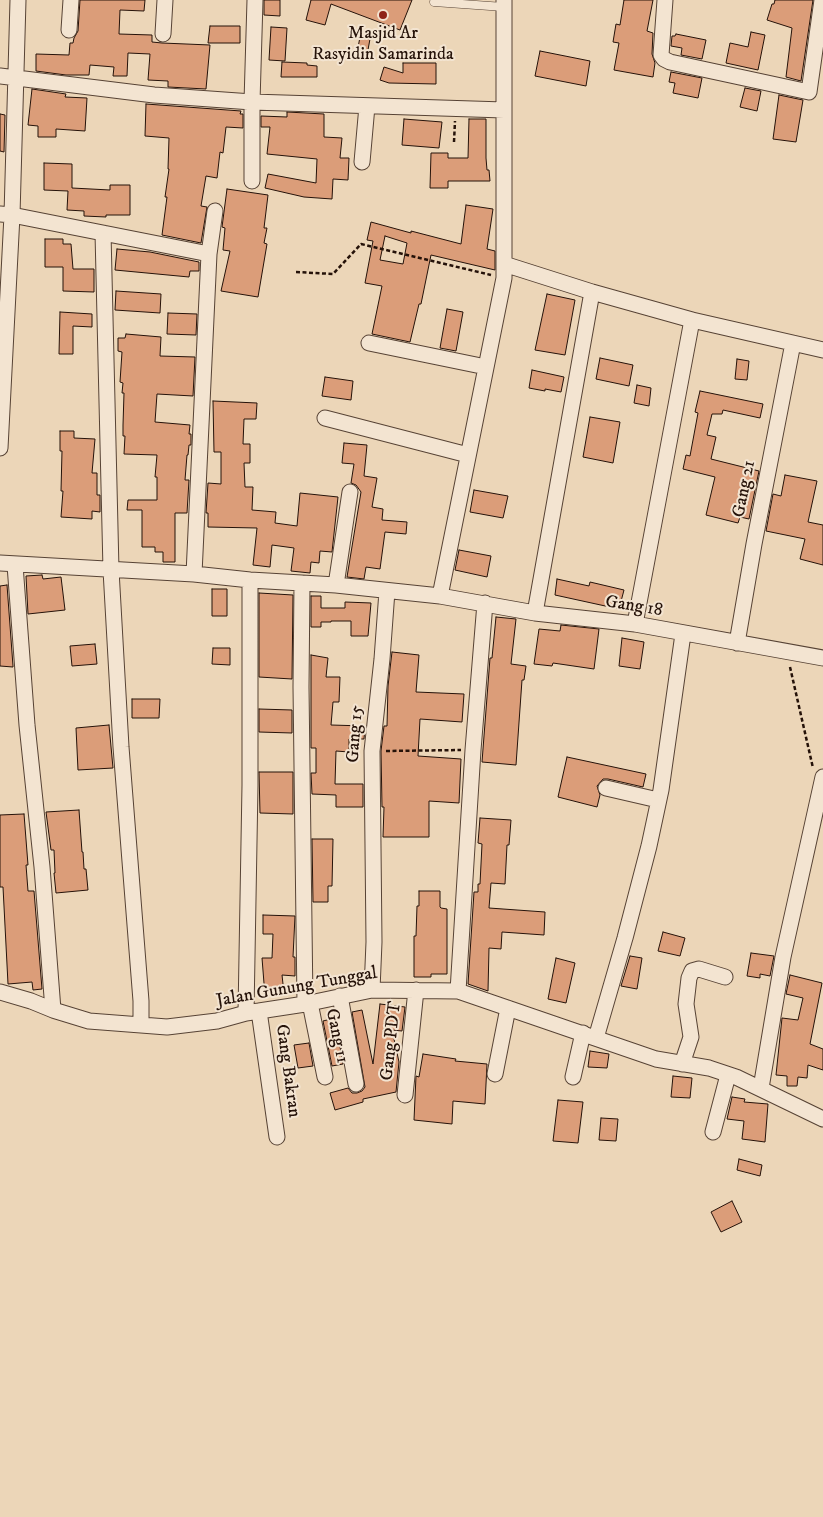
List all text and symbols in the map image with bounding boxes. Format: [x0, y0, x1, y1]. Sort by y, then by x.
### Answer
marker: Masjid Ar Rasyidin Samarinda [377, 9, 389, 21]
place label: Masjid Ar Rasyidin Samarinda [312, 23, 454, 66]
street label: Gang 21 [729, 459, 761, 519]
street label: Gang 18 [604, 592, 664, 622]
street label: Gang 15 [343, 704, 369, 764]
street label: Jalan Gunung Tunggal [215, 963, 379, 1013]
street label: Gang PDT [377, 1000, 407, 1082]
street label: Gang 11 [320, 1007, 352, 1065]
street label: Gang Bakran [270, 1023, 304, 1119]

